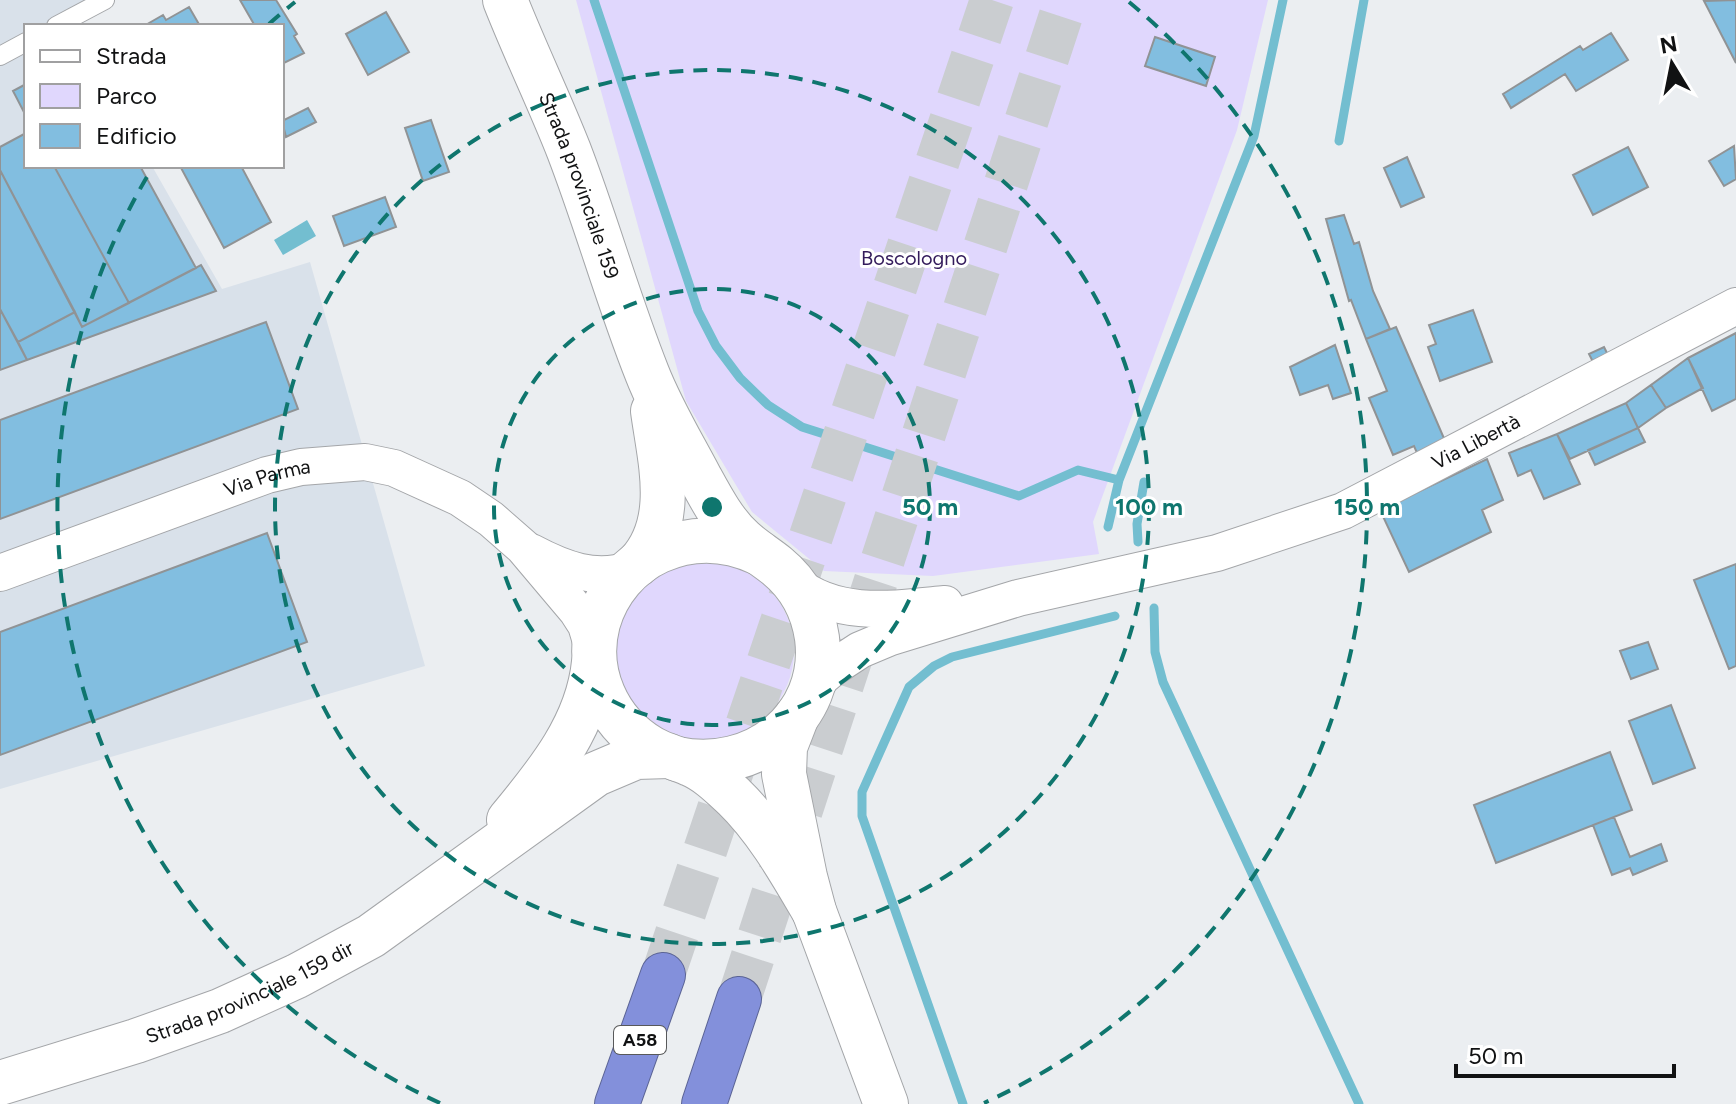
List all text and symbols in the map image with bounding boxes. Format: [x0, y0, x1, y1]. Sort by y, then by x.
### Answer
legend [24, 24, 284, 168]
north arrow [1632, 24, 1712, 104]
text: N [1658, 30, 1679, 60]
text: Strada [96, 41, 166, 70]
text: Parco [96, 81, 157, 110]
street label: Strada provinciale 159 [534, 89, 624, 282]
text: Edificio [96, 121, 177, 150]
park label: Boscologno [861, 246, 967, 270]
street label: Via Libertà [1428, 409, 1524, 475]
street label: Via Parma [221, 454, 311, 502]
text: 50 m [902, 492, 958, 521]
text: 100 m [1115, 492, 1183, 521]
text: 150 m [1334, 492, 1400, 521]
centre of rings [698, 493, 726, 521]
street label: Strada provinciale 159 dir [142, 936, 358, 1049]
road number: A58 [614, 1026, 666, 1054]
scale bar [1456, 1028, 1674, 1078]
text: 50 m [1468, 1041, 1524, 1070]

